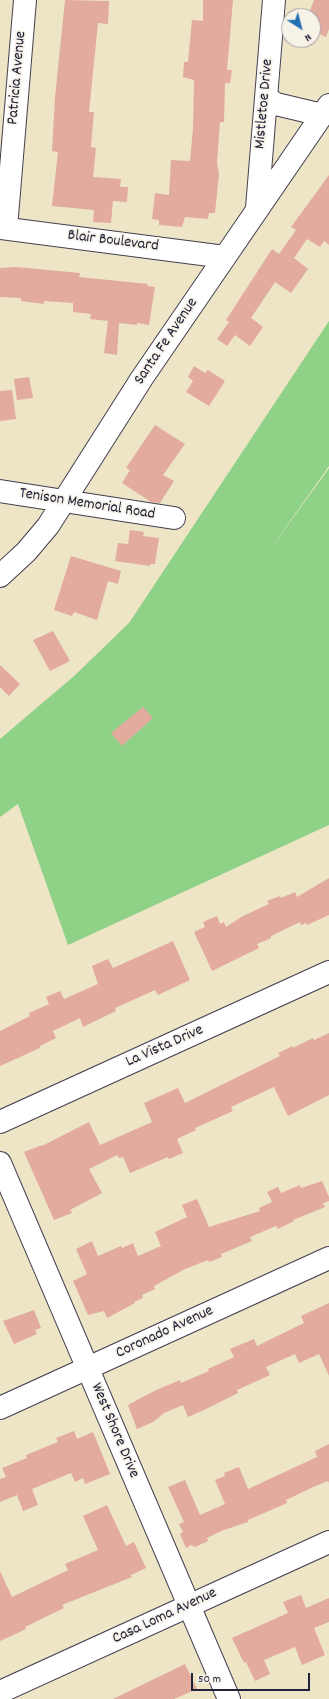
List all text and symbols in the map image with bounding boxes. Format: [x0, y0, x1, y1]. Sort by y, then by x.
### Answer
north arrow [281, 8, 321, 48]
text: N [301, 29, 314, 45]
street label: Patricia Avenue [4, 30, 32, 126]
street label: Mistletoe Drive [251, 58, 279, 150]
street label: Blair Boulevard [66, 227, 160, 257]
street label: Santa Fe Avenue [131, 295, 203, 389]
street label: Tenison Memorial Road [18, 485, 156, 525]
street label: La Vista Drive [123, 1021, 207, 1073]
street label: Coronado Avenue [113, 1302, 217, 1364]
street label: West Shore Drive [85, 1381, 143, 1481]
street label: Casa Loma Avenue [110, 1584, 220, 1650]
scale bar [193, 1665, 312, 1691]
text: 50 m [198, 1671, 221, 1688]

